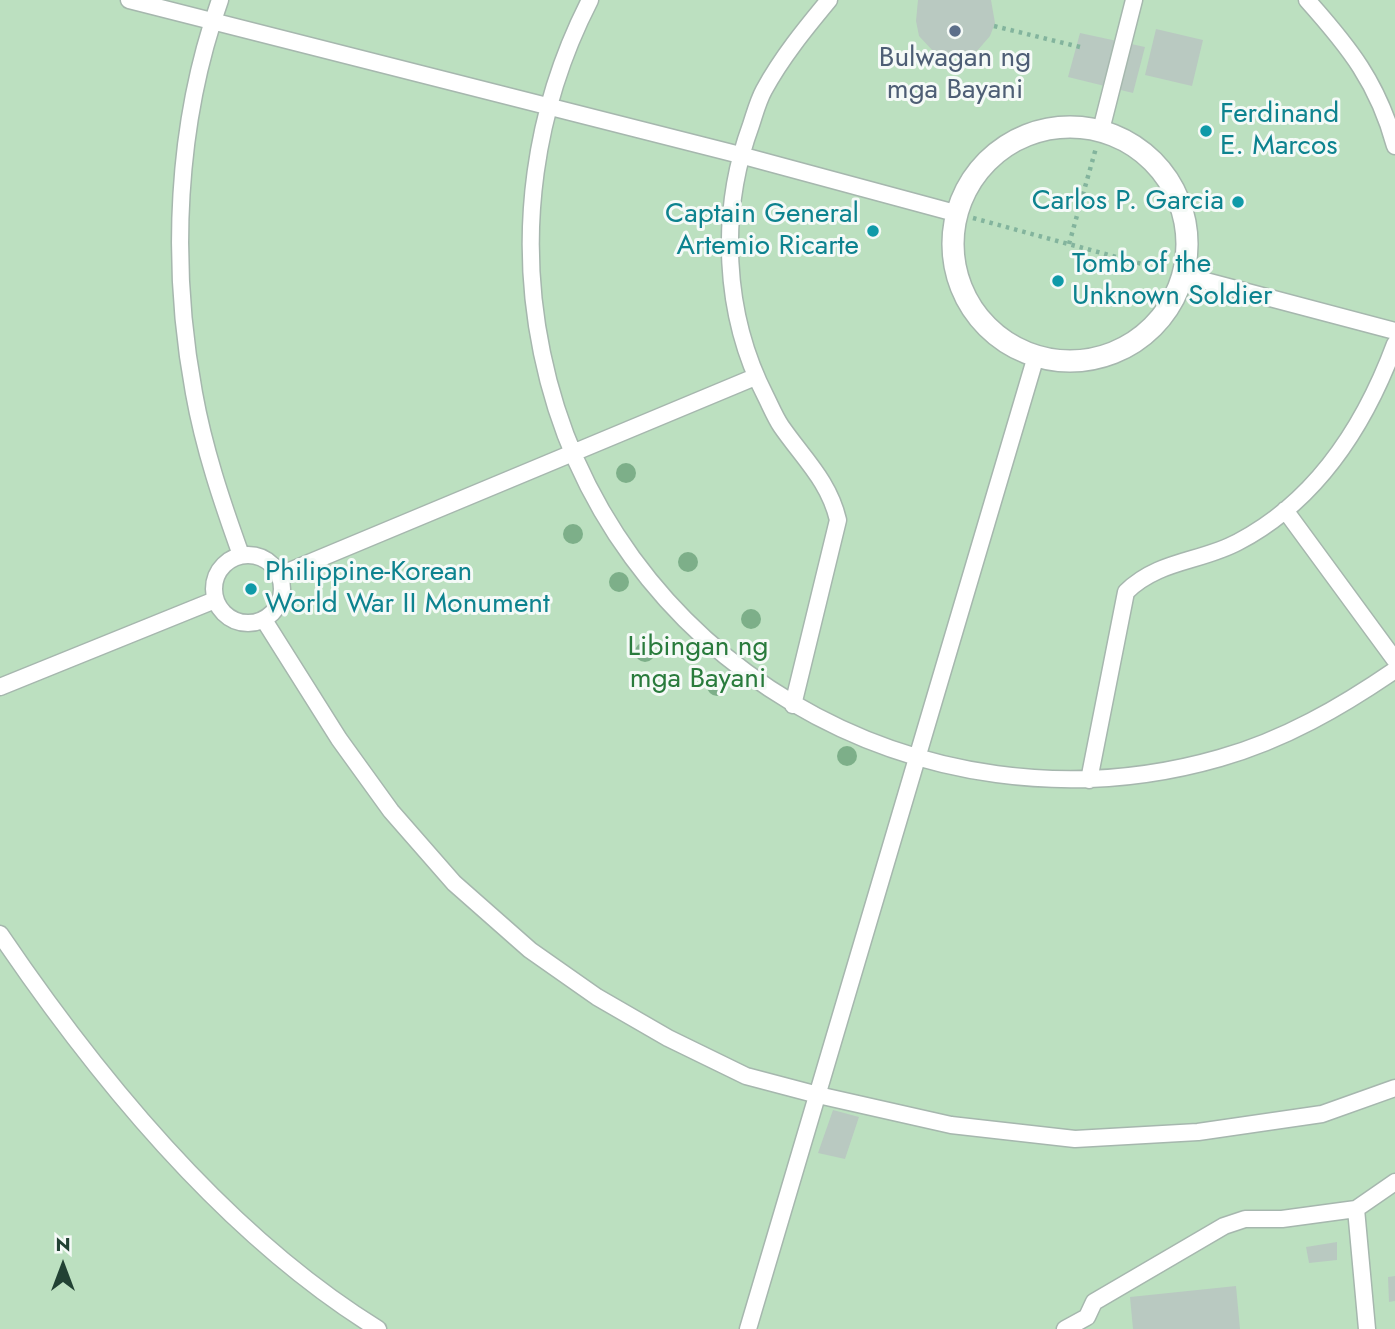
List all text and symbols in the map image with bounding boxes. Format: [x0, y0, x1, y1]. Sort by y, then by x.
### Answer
marker: Bulwagan ng mga Bayani [947, 23, 963, 39]
place label: Bulwagan ng mga Bayani [879, 42, 1031, 108]
place label: Ferdinand E. Marcos [1220, 98, 1339, 164]
marker: Ferdinand E. Marcos [1198, 123, 1214, 139]
place label: Carlos P. Garcia [1032, 185, 1224, 219]
marker: Carlos P. Garcia [1230, 194, 1246, 210]
place label: Captain General Artemio Ricarte [665, 198, 859, 264]
marker: Captain General Artemio Ricarte [865, 223, 881, 239]
place label: Tomb of the Unknown Soldier [1072, 248, 1273, 314]
marker: Tomb of the Unknown Soldier [1050, 273, 1066, 289]
place label: Philippine-Korean World War II Monument [265, 556, 550, 622]
marker: Philippine-Korean World War II Monument [243, 581, 259, 597]
park label: Libingan ng mga Bayani [627, 631, 769, 697]
north arrow [28, 1231, 98, 1301]
text: N [55, 1231, 71, 1258]

